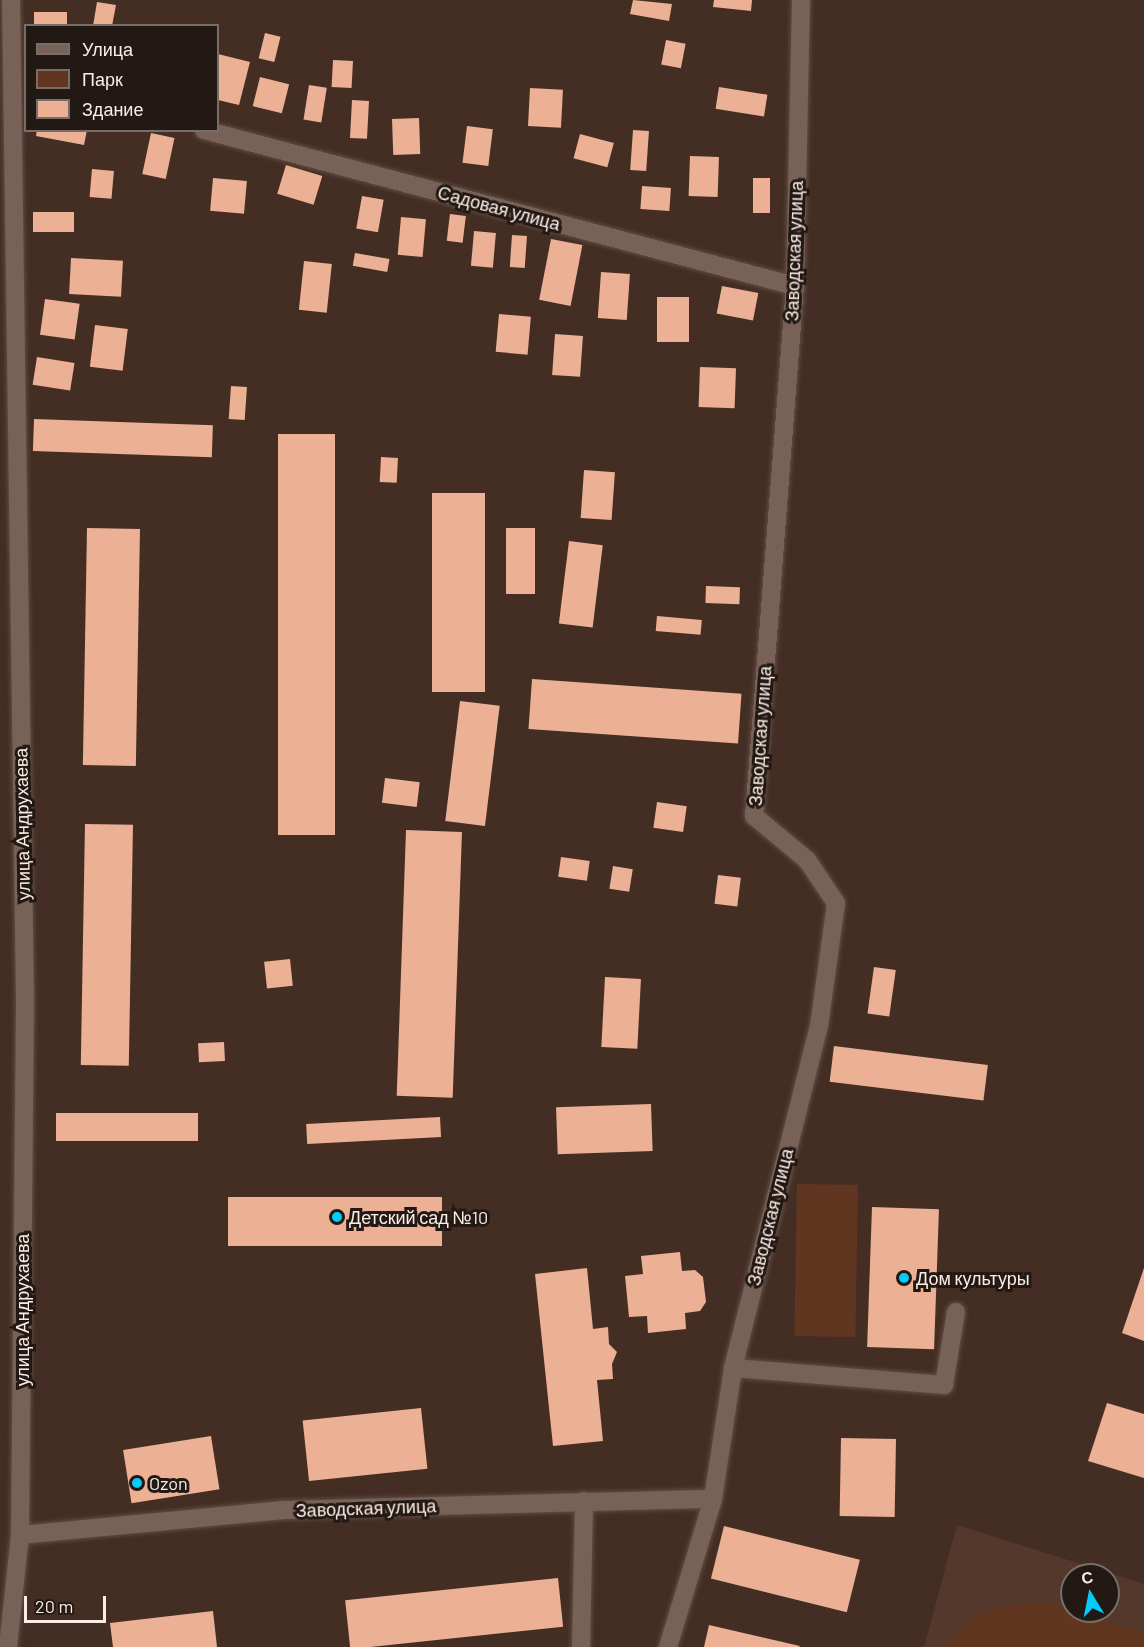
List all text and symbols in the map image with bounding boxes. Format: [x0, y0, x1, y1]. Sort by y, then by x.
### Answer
legend [24, 24, 219, 132]
text: Улица [82, 38, 133, 60]
text: Парк [82, 68, 123, 90]
text: Здание [82, 98, 143, 120]
street label: Заводская улица [781, 180, 807, 322]
street label: Садовая улица [435, 181, 563, 235]
street label: Заводская улица [744, 665, 776, 807]
street label: улица Андрухаева [10, 748, 34, 900]
street label: Заводская улица [743, 1146, 797, 1288]
place label: Детский сад №10 [349, 1206, 488, 1228]
marker: Детский сад №10 [330, 1210, 344, 1224]
street label: улица Андрухаева [11, 1234, 33, 1386]
place label: Дом культуры [916, 1267, 1030, 1289]
marker: Дом культуры [897, 1271, 911, 1285]
place label: Ozon [149, 1472, 188, 1494]
marker: Ozon [130, 1476, 144, 1490]
street label: Заводская улица [295, 1495, 437, 1521]
north arrow [1060, 1563, 1120, 1623]
text: С [1080, 1566, 1094, 1587]
scale bar [27, 1584, 110, 1622]
text: 20 m [35, 1595, 73, 1617]

